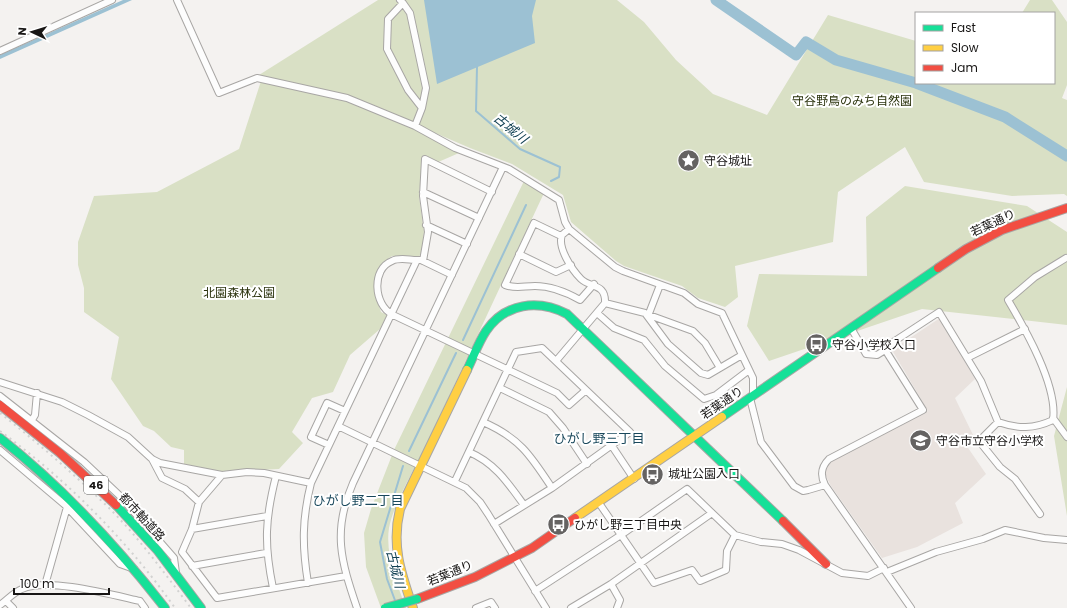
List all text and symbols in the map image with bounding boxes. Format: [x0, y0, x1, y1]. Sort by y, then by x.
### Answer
north arrow [12, 12, 52, 52]
legend [915, 12, 1055, 84]
text: Fast [951, 19, 976, 36]
text: N [14, 27, 30, 36]
text: Slow [951, 39, 979, 56]
text: Jam [951, 59, 978, 76]
park label: 守谷野鳥のみち自然園 [792, 92, 912, 109]
water label: 古城川 [490, 109, 533, 149]
place icon: 守谷城址 [675, 148, 701, 174]
place label: 守谷城址 [704, 152, 752, 169]
street label: 若葉通り [967, 205, 1018, 240]
park label: 北園森林公園 [203, 284, 275, 301]
bus stop icon: 守谷小学校入口 [803, 332, 829, 358]
place label: 守谷小学校入口 [832, 336, 916, 353]
street label: 若葉通り [697, 382, 746, 423]
school or university icon: 守谷市立守谷小学校 [908, 428, 934, 454]
district label: ひがし野三丁目 [553, 429, 645, 448]
place label: 守谷市立守谷小学校 [936, 432, 1044, 449]
bus stop icon: 城址公園入口 [639, 461, 665, 487]
place label: 城址公園入口 [668, 465, 740, 482]
road number: 46 [84, 476, 108, 494]
street label: 都市軸道路 [116, 489, 169, 544]
district label: ひがし野二丁目 [312, 491, 404, 510]
bus stop icon: ひがし野三丁目中央 [545, 512, 571, 538]
place label: ひがし野三丁目中央 [574, 516, 682, 533]
water label: 古城川 [382, 548, 410, 592]
street label: 若葉通り [424, 556, 475, 589]
scale bar [14, 570, 109, 596]
text: 100 m [20, 575, 54, 592]

